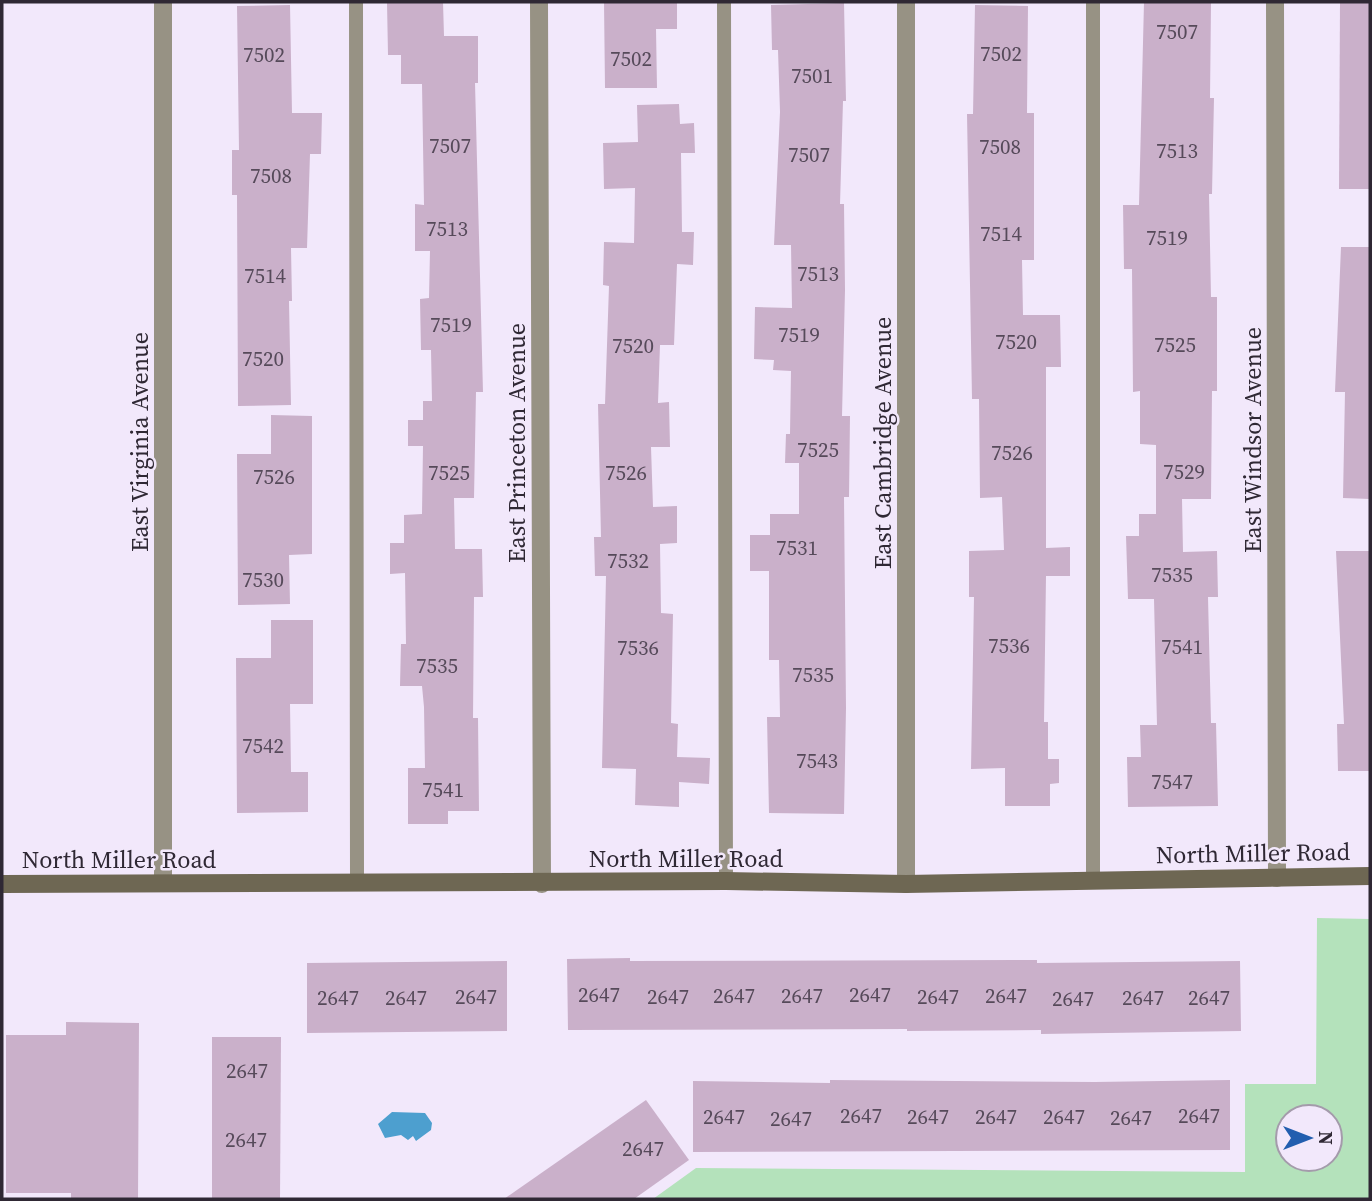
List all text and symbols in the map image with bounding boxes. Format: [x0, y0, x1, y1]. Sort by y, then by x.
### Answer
house number: 7507 [1156, 17, 1198, 46]
house number: 7502 [980, 39, 1022, 68]
house number: 7502 [243, 40, 285, 69]
house number: 7502 [610, 44, 652, 73]
house number: 7501 [791, 61, 833, 90]
house number: 7507 [429, 131, 471, 160]
house number: 7508 [979, 132, 1021, 161]
house number: 7513 [1156, 136, 1198, 165]
house number: 7507 [788, 140, 830, 169]
house number: 7508 [250, 161, 292, 190]
house number: 7513 [426, 214, 468, 243]
house number: 7514 [980, 219, 1022, 248]
house number: 7519 [1146, 223, 1188, 252]
house number: 7513 [797, 259, 839, 288]
house number: 7514 [244, 261, 286, 290]
house number: 7519 [430, 310, 472, 339]
street label: East Cambridge Avenue [866, 317, 899, 569]
house number: 7519 [778, 320, 820, 349]
street label: East Princeton Avenue [500, 323, 533, 563]
house number: 7520 [995, 327, 1037, 356]
street label: East Windsor Avenue [1236, 327, 1269, 553]
house number: 7525 [1154, 330, 1196, 359]
house number: 7520 [612, 331, 654, 360]
street label: East Virginia Avenue [123, 332, 156, 552]
house number: 7520 [242, 344, 284, 373]
house number: 7525 [797, 435, 839, 464]
house number: 7526 [991, 438, 1033, 467]
house number: 7529 [1163, 457, 1205, 486]
house number: 7525 [428, 458, 470, 487]
house number: 7526 [605, 458, 647, 487]
house number: 7526 [253, 462, 295, 491]
house number: 7531 [776, 533, 818, 562]
house number: 7532 [607, 546, 649, 575]
house number: 7535 [1151, 560, 1193, 589]
house number: 7530 [242, 565, 284, 594]
house number: 7536 [988, 631, 1030, 660]
house number: 7541 [1161, 632, 1203, 661]
house number: 7536 [617, 633, 659, 662]
house number: 7535 [416, 651, 458, 680]
house number: 7535 [792, 660, 834, 689]
house number: 7542 [242, 731, 284, 760]
house number: 7543 [796, 746, 838, 775]
house number: 7547 [1151, 767, 1193, 796]
house number: 7541 [422, 775, 464, 804]
street label: North Miller Road [1156, 835, 1351, 871]
street label: North Miller Road [589, 842, 784, 875]
street label: North Miller Road [22, 843, 217, 876]
house number: 2647 [578, 980, 620, 1009]
house number: 2647 [849, 980, 891, 1009]
house number: 2647 [713, 981, 755, 1010]
house number: 2647 [781, 981, 823, 1010]
house number: 2647 [985, 981, 1027, 1010]
house number: 2647 [455, 982, 497, 1011]
house number: 2647 [647, 982, 689, 1011]
house number: 2647 [917, 982, 959, 1011]
house number: 2647 [317, 983, 359, 1012]
house number: 2647 [385, 983, 427, 1012]
house number: 2647 [1122, 983, 1164, 1012]
house number: 2647 [1188, 983, 1230, 1012]
house number: 2647 [1052, 984, 1094, 1013]
house number: 2647 [226, 1056, 268, 1085]
house number: 2647 [840, 1101, 882, 1130]
house number: 2647 [1178, 1101, 1220, 1130]
house number: 2647 [703, 1102, 745, 1131]
house number: 2647 [907, 1102, 949, 1131]
house number: 2647 [975, 1102, 1017, 1131]
house number: 2647 [1043, 1102, 1085, 1131]
house number: 2647 [1110, 1103, 1152, 1132]
north arrow [1274, 1103, 1344, 1173]
house number: 2647 [770, 1104, 812, 1133]
house number: 2647 [225, 1125, 267, 1154]
text: N [1313, 1131, 1339, 1145]
house number: 2647 [622, 1134, 664, 1163]

